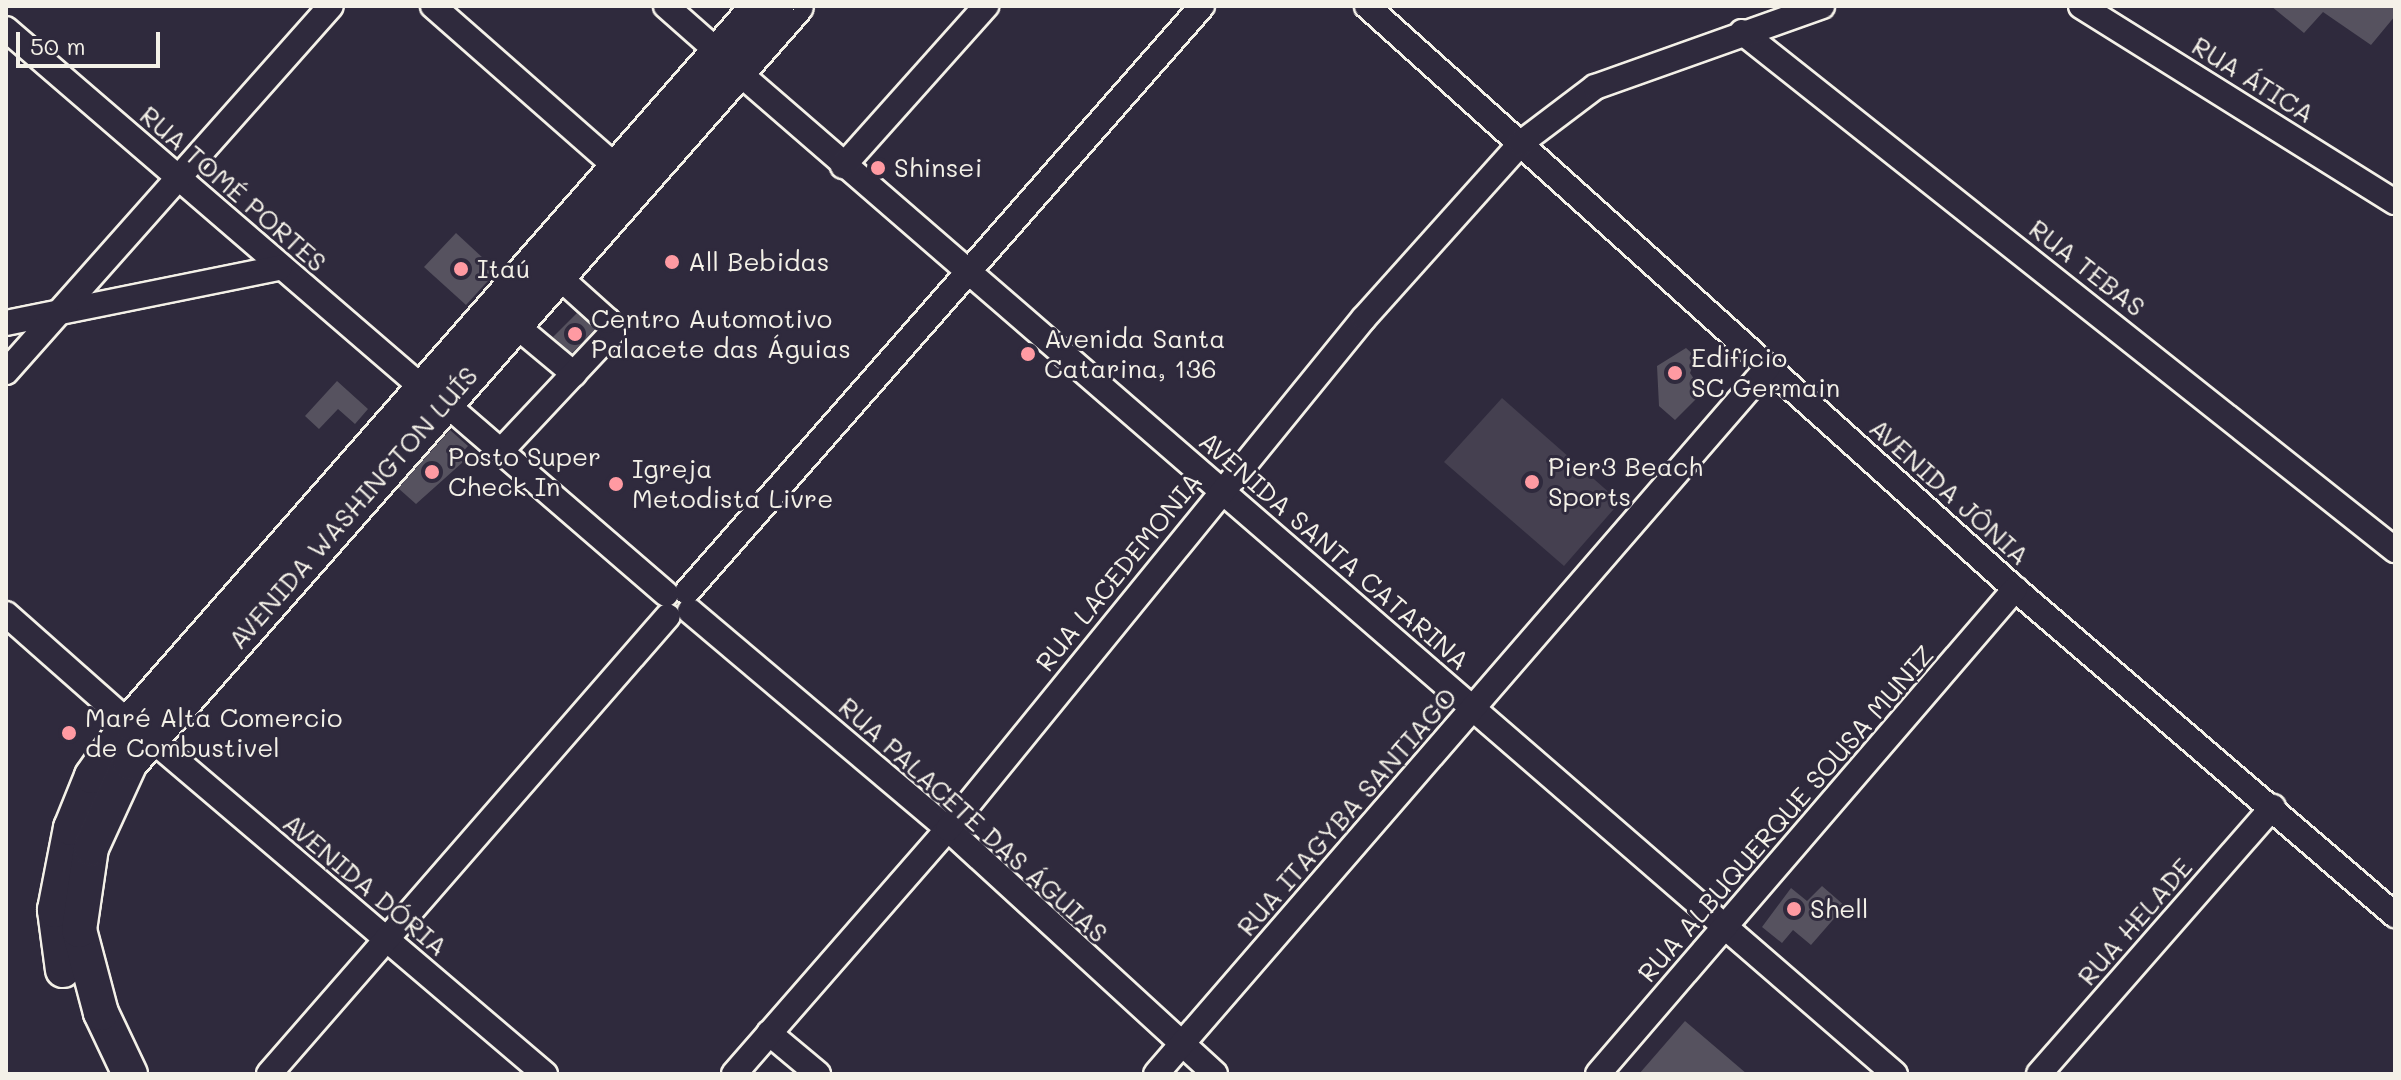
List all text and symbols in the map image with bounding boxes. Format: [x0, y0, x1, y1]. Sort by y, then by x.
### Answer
scale bar [20, 16, 164, 66]
text: 50 m [30, 30, 86, 61]
street label: RUA ÁTICA [2186, 30, 2320, 130]
street label: RUA TOMÉ PORTES [134, 100, 332, 278]
place label: Shinsei [894, 152, 982, 184]
marker: Shinsei [869, 159, 887, 177]
street label: RUA TEBAS [2023, 213, 2151, 323]
place label: All Bebidas [688, 246, 829, 278]
place label: Itaú [477, 253, 530, 285]
marker: All Bebidas [663, 253, 681, 271]
marker: Itaú [452, 260, 470, 278]
place label: Centro Automotivo Palacete das Águias [591, 303, 851, 364]
place label: Avenida Santa Catarina, 136 [1044, 323, 1225, 384]
marker: Centro Automotivo Palacete das Águias [566, 325, 584, 343]
place label: Edifício SC Germain [1691, 342, 1840, 404]
marker: Avenida Santa Catarina, 136 [1019, 345, 1037, 363]
street label: AVENIDA WASHINGTON LUÍS [222, 360, 484, 656]
marker: Edifício SC Germain [1666, 364, 1684, 382]
street label: AVENIDA JÔNIA [1863, 412, 2035, 572]
street label: AVENIDA SANTA CATARINA [1193, 425, 1475, 677]
place label: Posto Super Check In [448, 441, 601, 502]
place label: Pier3 Beach Sports [1548, 451, 1703, 512]
place label: Igreja Metodista Livre [632, 453, 833, 514]
marker: Posto Super Check In [423, 463, 441, 481]
street label: RUA LACEDEMONIA [1029, 466, 1209, 678]
marker: Pier3 Beach Sports [1523, 473, 1541, 491]
marker: Igreja Metodista Livre [607, 475, 625, 493]
street label: RUA ALBUQUERQUE SOUSA MUNIZ [1631, 640, 1941, 988]
street label: RUA ITAGYBA SANTIAGO [1231, 682, 1463, 942]
street label: RUA PALACETE DAS ÁGUIAS [832, 691, 1114, 949]
place label: Maré Alta Comercio de Combustivel [85, 702, 342, 764]
marker: Maré Alta Comercio de Combustivel [60, 724, 78, 742]
street label: AVENIDA DÓRIA [276, 807, 454, 963]
street label: RUA HELADE [2071, 852, 2199, 992]
place label: Shell [1810, 893, 1868, 925]
marker: Shell [1785, 900, 1803, 918]

